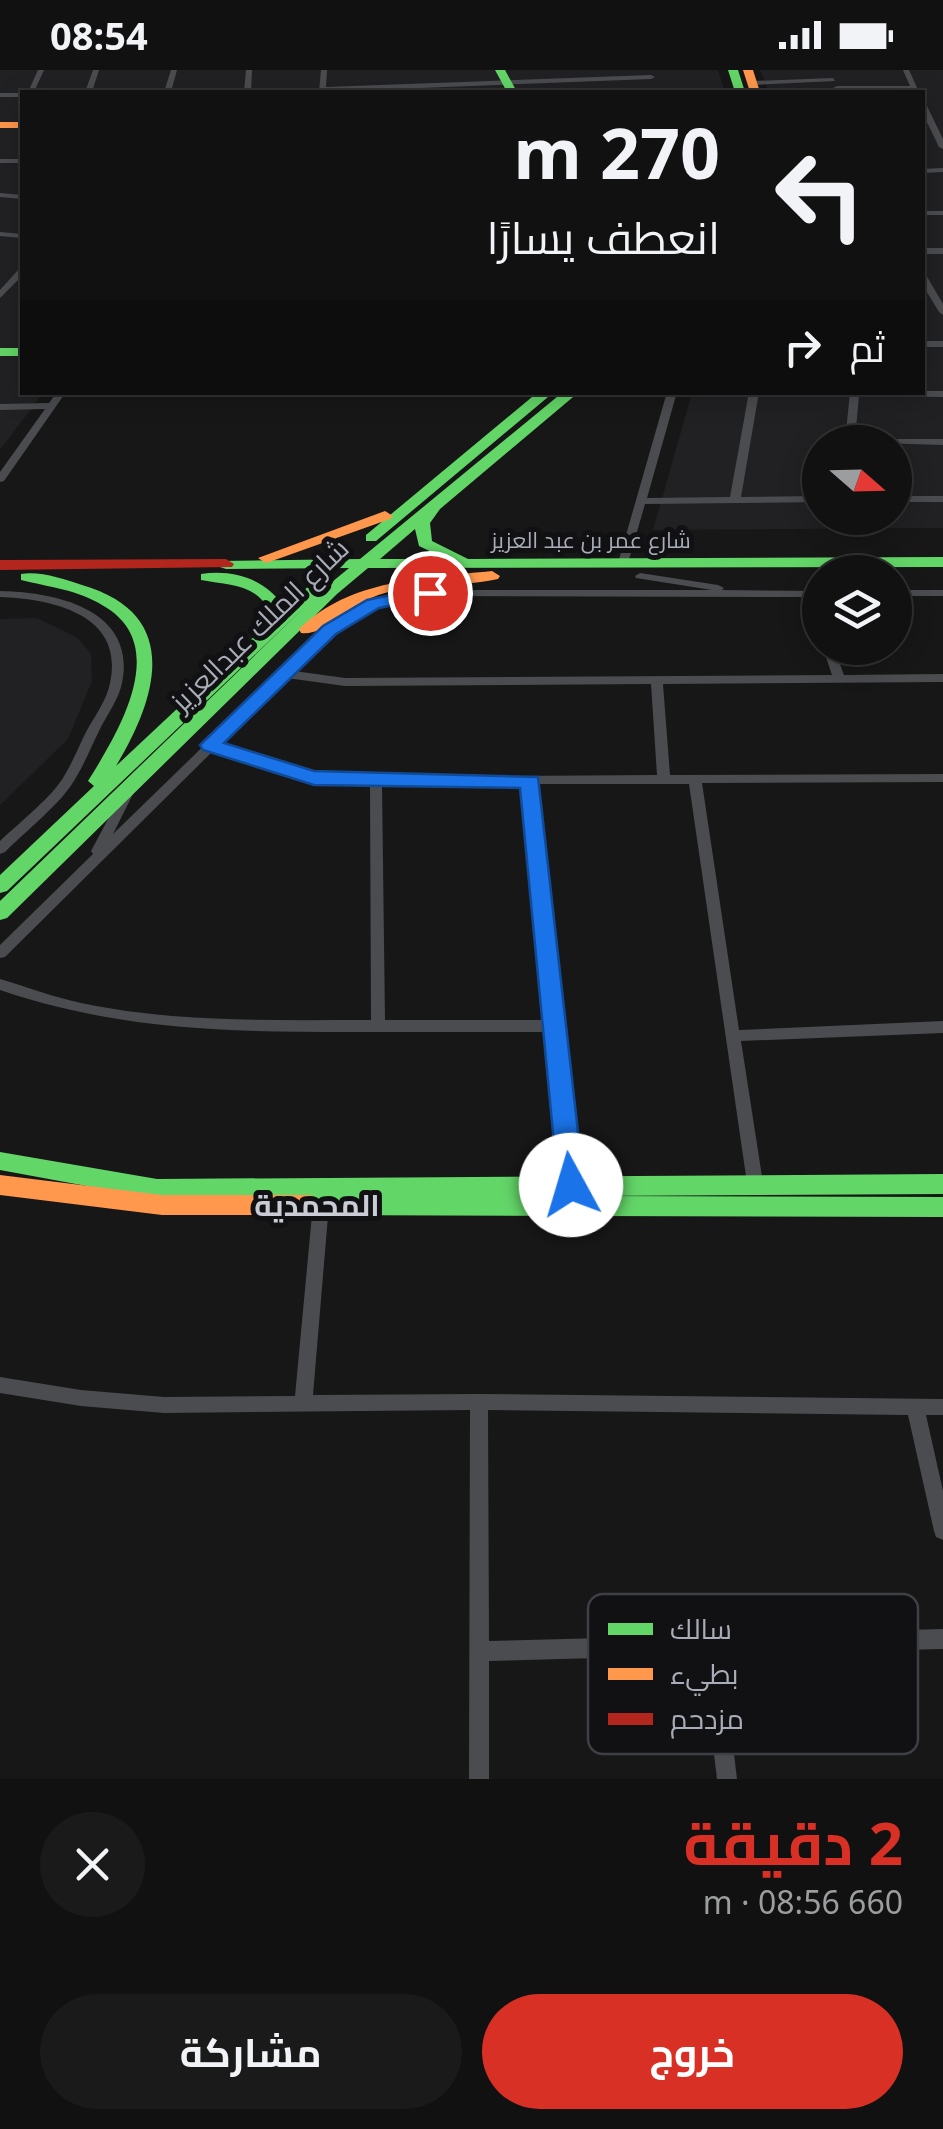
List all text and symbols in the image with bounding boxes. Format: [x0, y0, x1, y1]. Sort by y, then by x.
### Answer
text: 08:54 [50, 9, 148, 61]
text: 270 m [513, 104, 720, 200]
icon: left [755, 130, 885, 260]
text: انعطف يسارًا [486, 206, 720, 267]
icon: right [775, 320, 830, 375]
text: ثم [850, 321, 885, 373]
north arrow [802, 425, 912, 535]
map controls [802, 425, 912, 665]
street label: شارع عمر بن عبد العزيز [489, 524, 691, 555]
street label: شارع الملك عبدالعزيز [160, 529, 357, 721]
pin [388, 551, 473, 636]
button: layers [802, 555, 912, 665]
icon: arrive [403, 566, 458, 621]
position arrow [519, 1133, 623, 1237]
district label: المحمدية [254, 1184, 380, 1225]
legend [588, 1594, 918, 1754]
text: سالك [670, 1609, 732, 1647]
text: بطيء [670, 1654, 738, 1696]
text: مزدحم [670, 1699, 744, 1739]
text: 2 دقيقة [683, 1801, 903, 1883]
button: close [40, 1812, 145, 1917]
text: 660 m · 08:56 [703, 1880, 903, 1923]
button: مشاركة [40, 1994, 462, 2109]
button: خروج [482, 1994, 903, 2109]

